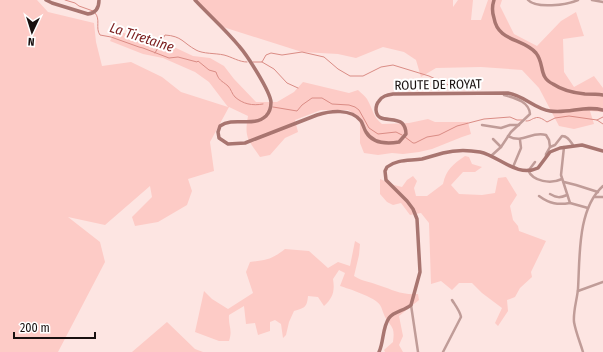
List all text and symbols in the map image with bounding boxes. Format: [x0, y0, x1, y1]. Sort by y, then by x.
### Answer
north arrow [12, 12, 52, 52]
water label: La Tiretaine [108, 19, 176, 56]
text: N [28, 35, 35, 48]
street label: ROUTE DE ROYAT [394, 76, 482, 93]
scale bar [14, 314, 95, 340]
text: 200 m [20, 321, 50, 335]

